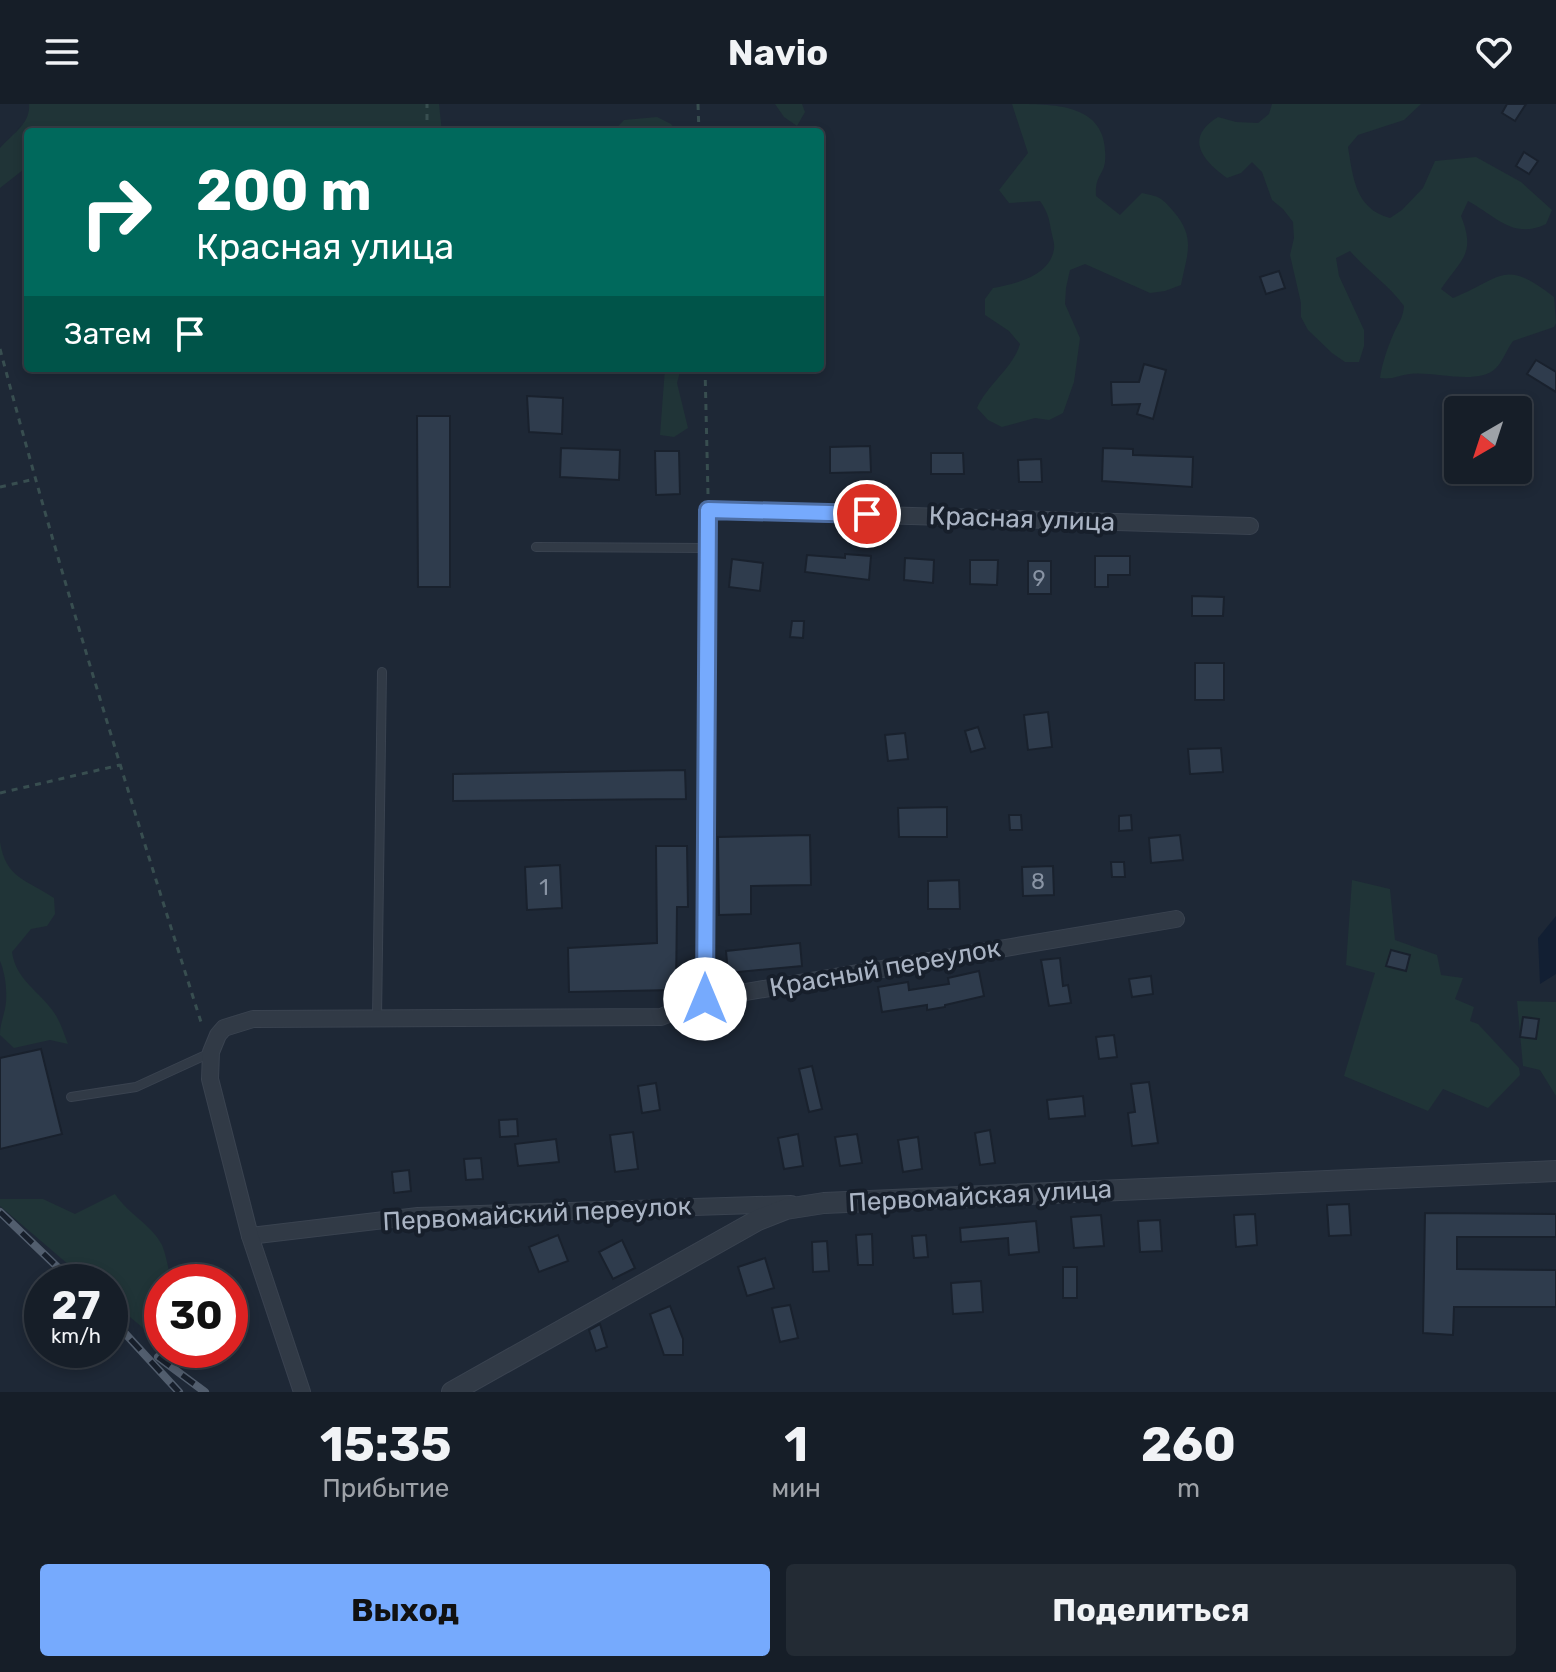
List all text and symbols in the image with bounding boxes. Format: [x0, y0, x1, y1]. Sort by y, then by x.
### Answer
icon: menu [40, 30, 84, 74]
icon: heart [1472, 30, 1516, 74]
text: Navio [728, 31, 828, 74]
text: 200 m [196, 158, 372, 224]
icon: right [64, 160, 168, 264]
text: Красная улица [196, 225, 454, 268]
icon: arrive [168, 312, 212, 356]
text: Затем [64, 316, 152, 352]
north arrow [1444, 396, 1532, 484]
map controls [1444, 396, 1532, 484]
pin [833, 480, 901, 548]
icon: arrive [845, 492, 889, 536]
street label: Красная улица [928, 500, 1116, 538]
house number: 9 [1032, 565, 1046, 592]
house number: 8 [1031, 868, 1045, 895]
house number: 1 [539, 874, 549, 901]
street label: Красный переулок [767, 932, 1003, 1004]
position arrow [663, 957, 747, 1041]
street label: Первомайская улица [847, 1174, 1113, 1218]
street label: Первомайский переулок [382, 1190, 692, 1238]
speed limit sign: 30 [144, 1264, 248, 1368]
text: 27 [52, 1282, 100, 1329]
text: km/h [51, 1324, 101, 1348]
text: 15:35 [320, 1416, 452, 1473]
text: 1 [784, 1416, 808, 1473]
text: 260 [1141, 1416, 1236, 1473]
text: Прибытие [322, 1473, 449, 1504]
text: мин [772, 1473, 821, 1504]
text: m [1177, 1473, 1200, 1504]
button: Выход [40, 1564, 770, 1656]
button: Поделиться [786, 1564, 1516, 1656]

